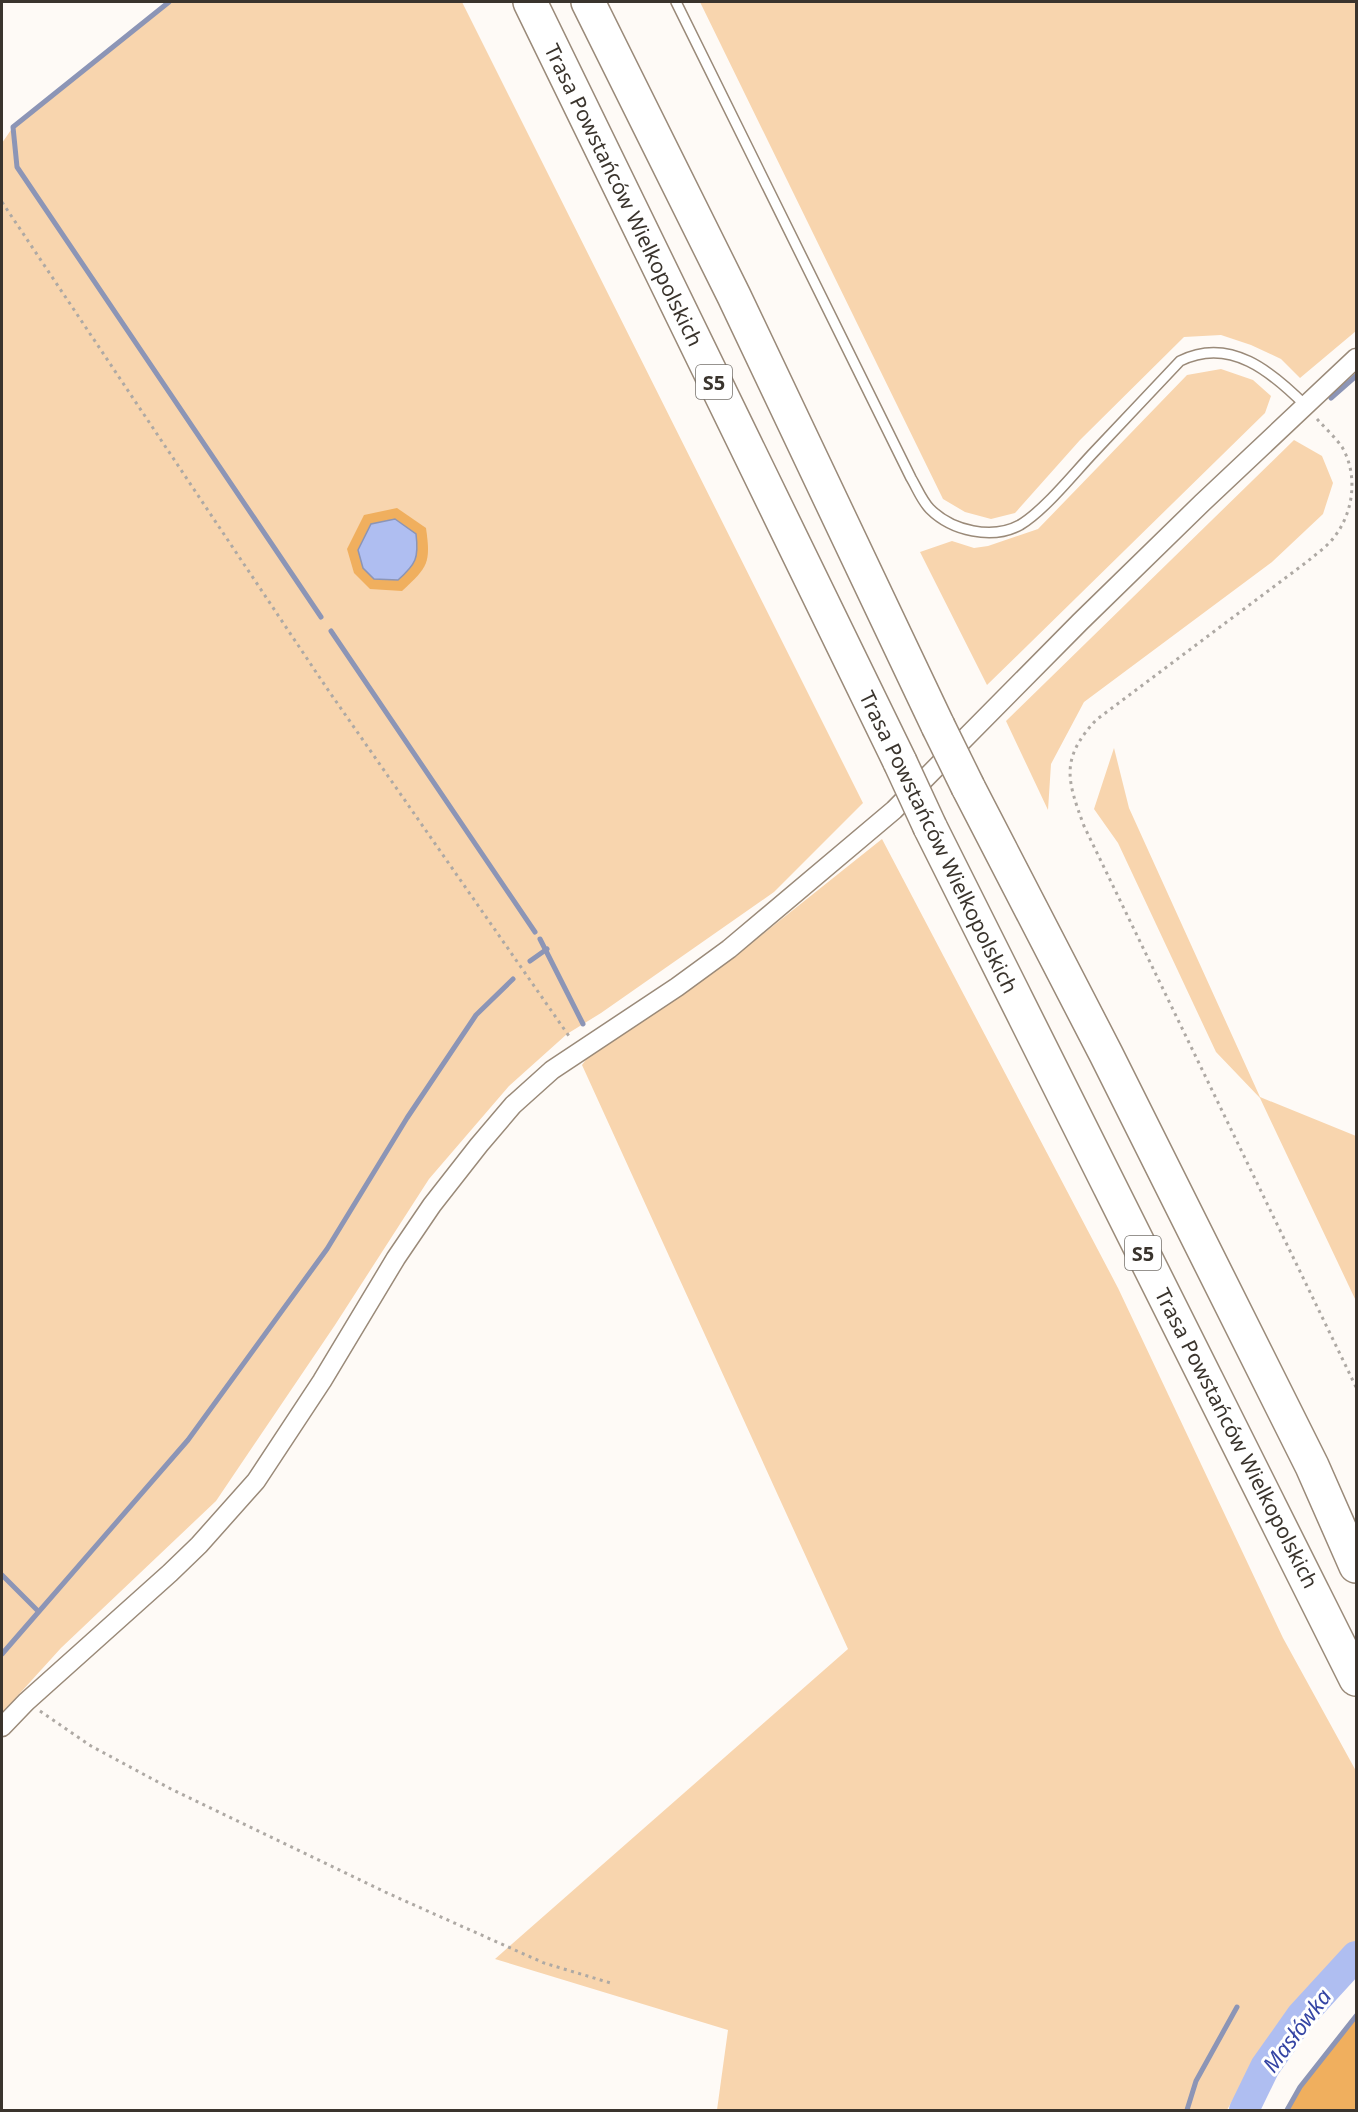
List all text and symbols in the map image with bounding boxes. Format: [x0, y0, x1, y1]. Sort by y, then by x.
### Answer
street label: Trasa Powstańców Wielkopolskich [538, 39, 710, 351]
road number: S5 [696, 365, 732, 399]
street label: Trasa Powstańców Wielkopolskich [853, 686, 1025, 998]
road number: S5 [1125, 1236, 1161, 1270]
street label: Trasa Powstańców Wielkopolskich [1149, 1283, 1325, 1593]
water label: Masłówka [1255, 1982, 1338, 2078]

